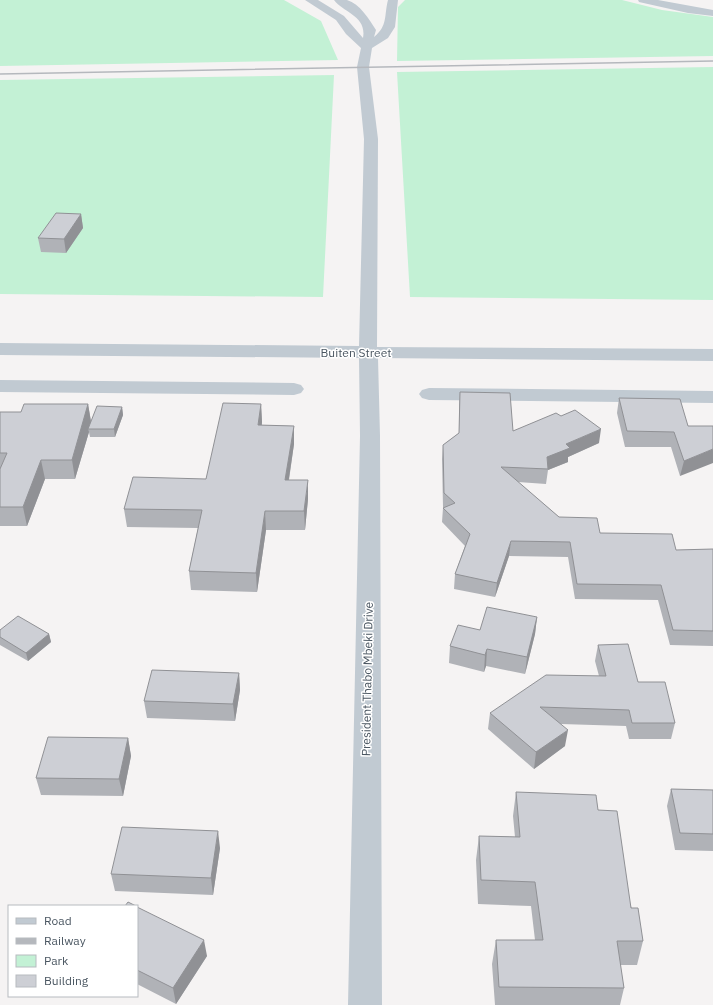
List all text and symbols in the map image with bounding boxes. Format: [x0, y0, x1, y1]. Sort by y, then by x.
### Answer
street label: Buiten Street [321, 345, 391, 360]
street label: President Thabo Mbeki Drive [358, 601, 376, 756]
legend [8, 905, 138, 997]
text: Road [44, 913, 72, 928]
text: Railway [44, 933, 86, 948]
text: Park [44, 953, 69, 968]
text: Building [44, 973, 89, 988]

